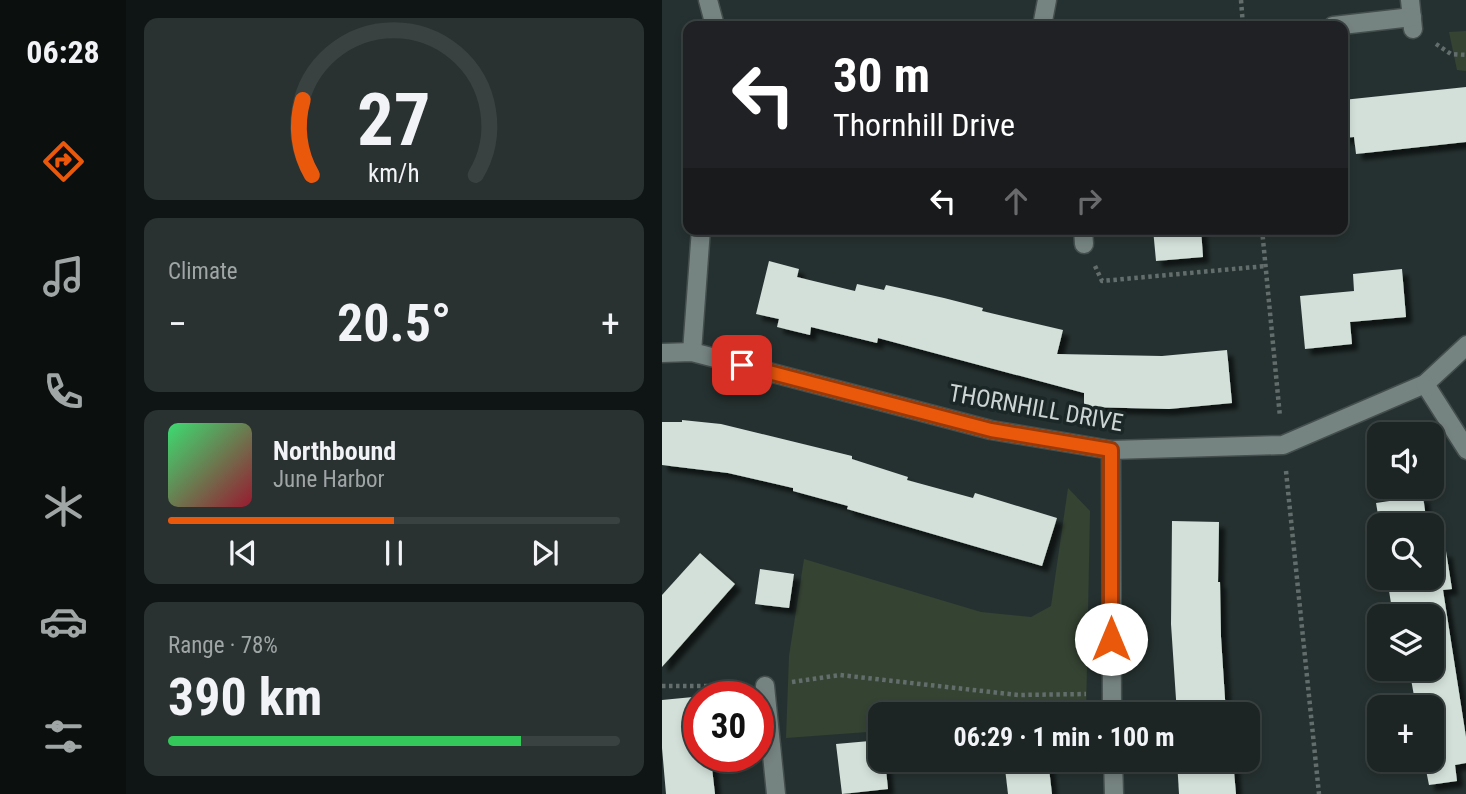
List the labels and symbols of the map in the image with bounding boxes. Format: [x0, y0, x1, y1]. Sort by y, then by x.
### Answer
pin [712, 335, 772, 395]
street label: THORNHILL DRIVE [947, 379, 1125, 437]
position arrow [1074, 602, 1148, 676]
speed limit sign: 30 [683, 681, 774, 772]

